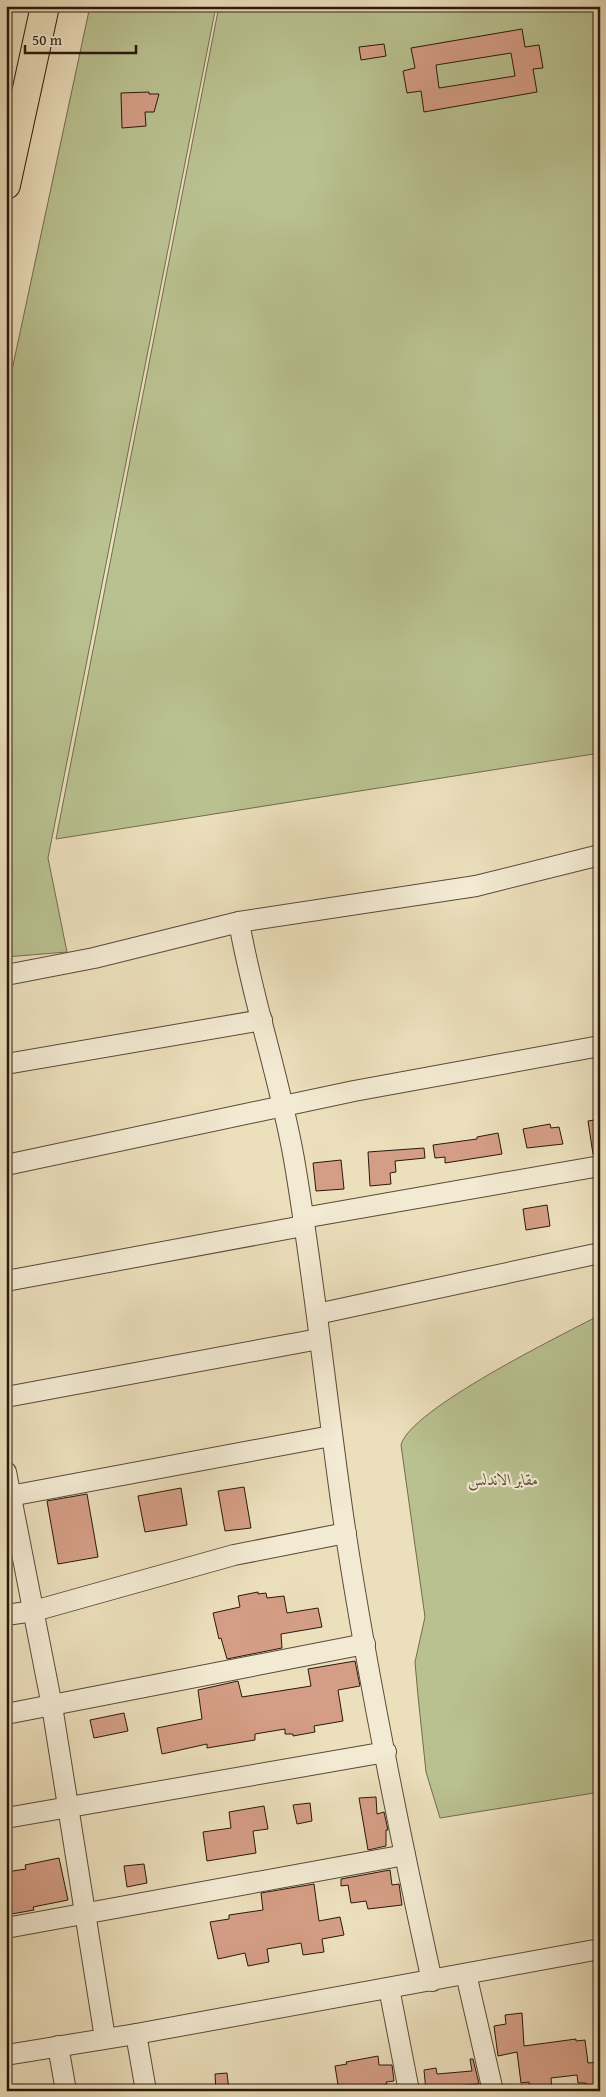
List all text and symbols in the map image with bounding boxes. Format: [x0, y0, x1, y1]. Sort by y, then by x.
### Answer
scale bar [25, 22, 136, 54]
text: 50 m [32, 29, 63, 50]
park label: مقابر الاندلس [468, 1467, 538, 1491]

